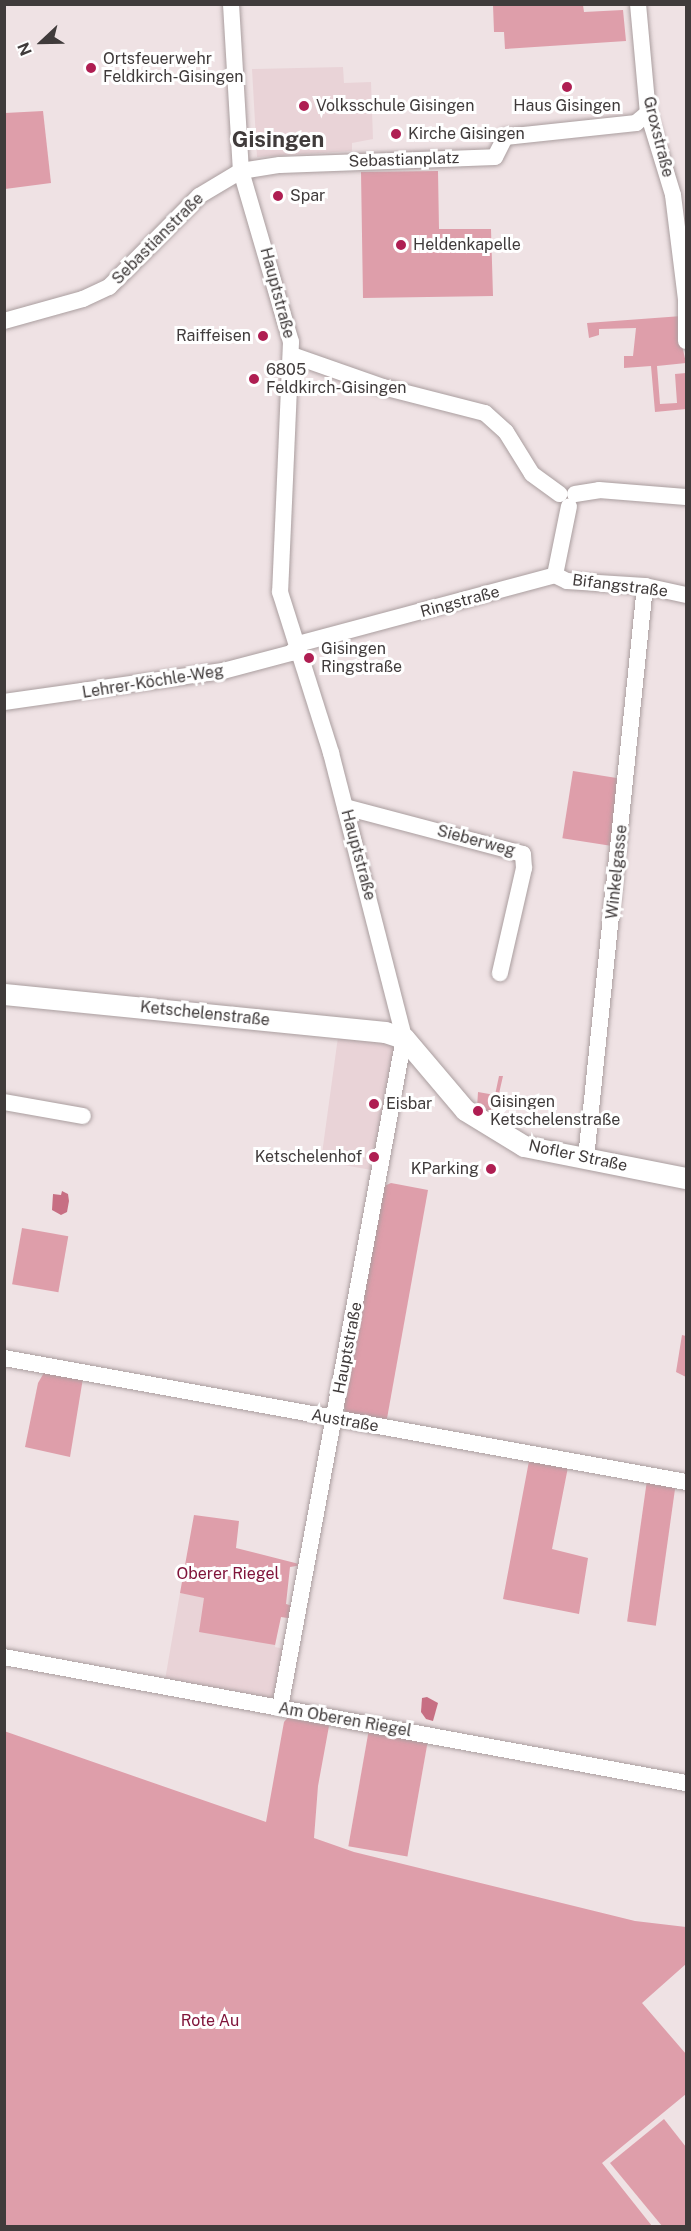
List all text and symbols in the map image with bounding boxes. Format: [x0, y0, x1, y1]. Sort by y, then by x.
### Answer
north arrow [12, 12, 72, 72]
text: N [14, 40, 36, 58]
place label: Ortsfeuerwehr Feldkirch-Gisingen [103, 49, 244, 87]
marker: Ortsfeuerwehr Feldkirch-Gisingen [84, 61, 98, 75]
marker: Haus Gisingen [560, 80, 574, 94]
street label: Groxstraße [639, 95, 677, 179]
place label: Volksschule Gisingen [316, 96, 474, 116]
place label: Haus Gisingen [513, 96, 621, 116]
marker: Volksschule Gisingen [297, 99, 311, 113]
place label: Kirche Gisingen [408, 124, 525, 144]
district label: Gisingen [232, 127, 324, 153]
marker: Kirche Gisingen [389, 127, 403, 141]
street label: Sebastianplatz [348, 148, 460, 172]
place label: Spar [290, 186, 325, 206]
street label: Sebastianstraße [108, 189, 208, 289]
marker: Spar [271, 189, 285, 203]
place label: Heldenkapelle [413, 235, 521, 255]
marker: Heldenkapelle [394, 238, 408, 252]
street label: Hauptstraße [256, 245, 298, 341]
place label: Raiffeisen [176, 326, 251, 346]
marker: Raiffeisen [256, 329, 270, 343]
place label: 6805 Feldkirch-Gisingen [266, 360, 407, 398]
marker: 6805 Feldkirch-Gisingen [247, 372, 261, 386]
street label: Bifangstraße [571, 571, 669, 601]
street label: Ringstraße [418, 582, 502, 622]
place label: Gisingen Ringstraße [321, 639, 402, 677]
marker: Gisingen Ringstraße [302, 651, 316, 665]
street label: Lehrer-Köchle-Weg [81, 661, 225, 703]
street label: Hauptstraße [337, 807, 379, 903]
street label: Sieberweg [435, 821, 517, 861]
street label: Winkelgasse [602, 824, 632, 920]
street label: Ketschelenstraße [139, 998, 271, 1030]
place label: Gisingen Ketschelenstraße [490, 1092, 620, 1130]
place label: Eisbar [386, 1094, 432, 1114]
marker: Eisbar [367, 1097, 381, 1111]
marker: Gisingen Ketschelenstraße [471, 1104, 485, 1118]
street label: Nofler Straße [527, 1136, 629, 1176]
place label: Ketschelenhof [255, 1147, 362, 1167]
marker: Ketschelenhof [367, 1150, 381, 1164]
place label: KParking [411, 1159, 479, 1179]
marker: KParking [484, 1162, 498, 1176]
street label: Hauptstraße [330, 1300, 366, 1396]
street label: Austraße [310, 1406, 380, 1436]
park label: Oberer Riegel [177, 1564, 279, 1584]
street label: Am Oberen Riegel [277, 1699, 413, 1741]
park label: Rote Au [181, 2011, 239, 2031]

